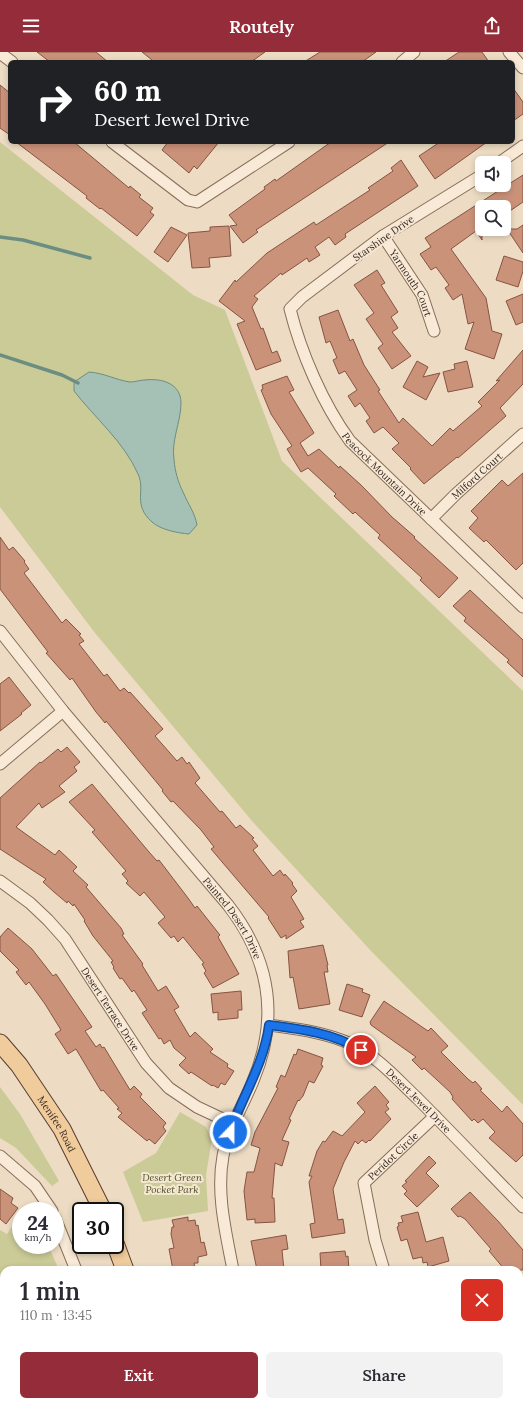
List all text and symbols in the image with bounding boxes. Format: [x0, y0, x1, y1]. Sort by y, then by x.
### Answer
icon: menu [20, 15, 42, 37]
text: Routely [229, 15, 294, 38]
icon: share [481, 15, 503, 37]
text: 60 m [94, 73, 161, 109]
icon: right [28, 76, 80, 128]
text: Desert Jewel Drive [94, 108, 250, 131]
map controls [475, 156, 511, 236]
button: sound [475, 156, 511, 192]
button: search [475, 200, 511, 236]
street label: Starshine Drive [350, 212, 417, 264]
street label: Yarmouth Court [386, 246, 435, 318]
street label: Peacock Mountain Drive [339, 430, 430, 519]
street label: Milford Court [449, 450, 505, 502]
street label: Painted Desert Drive [200, 875, 264, 962]
street label: Desert Terrace Drive [78, 965, 143, 1054]
pin [344, 1033, 378, 1067]
icon: arrive [350, 1039, 372, 1061]
street label: Desert Jewel Drive [383, 1066, 454, 1136]
street label: Menifee Road [34, 1093, 78, 1154]
position arrow [209, 1111, 251, 1153]
street label: Peridot Circle [365, 1129, 421, 1183]
park label: Desert Green Pocket Park [142, 1171, 203, 1196]
speed limit sign: 30 [72, 1202, 124, 1254]
text: 24 [27, 1210, 49, 1235]
text: km/h [24, 1231, 52, 1244]
text: 1 min [20, 1276, 80, 1307]
button: close [461, 1279, 503, 1321]
text: 110 m · 13:45 [20, 1307, 92, 1324]
button: Exit [20, 1352, 258, 1398]
button: Share [266, 1352, 503, 1398]

